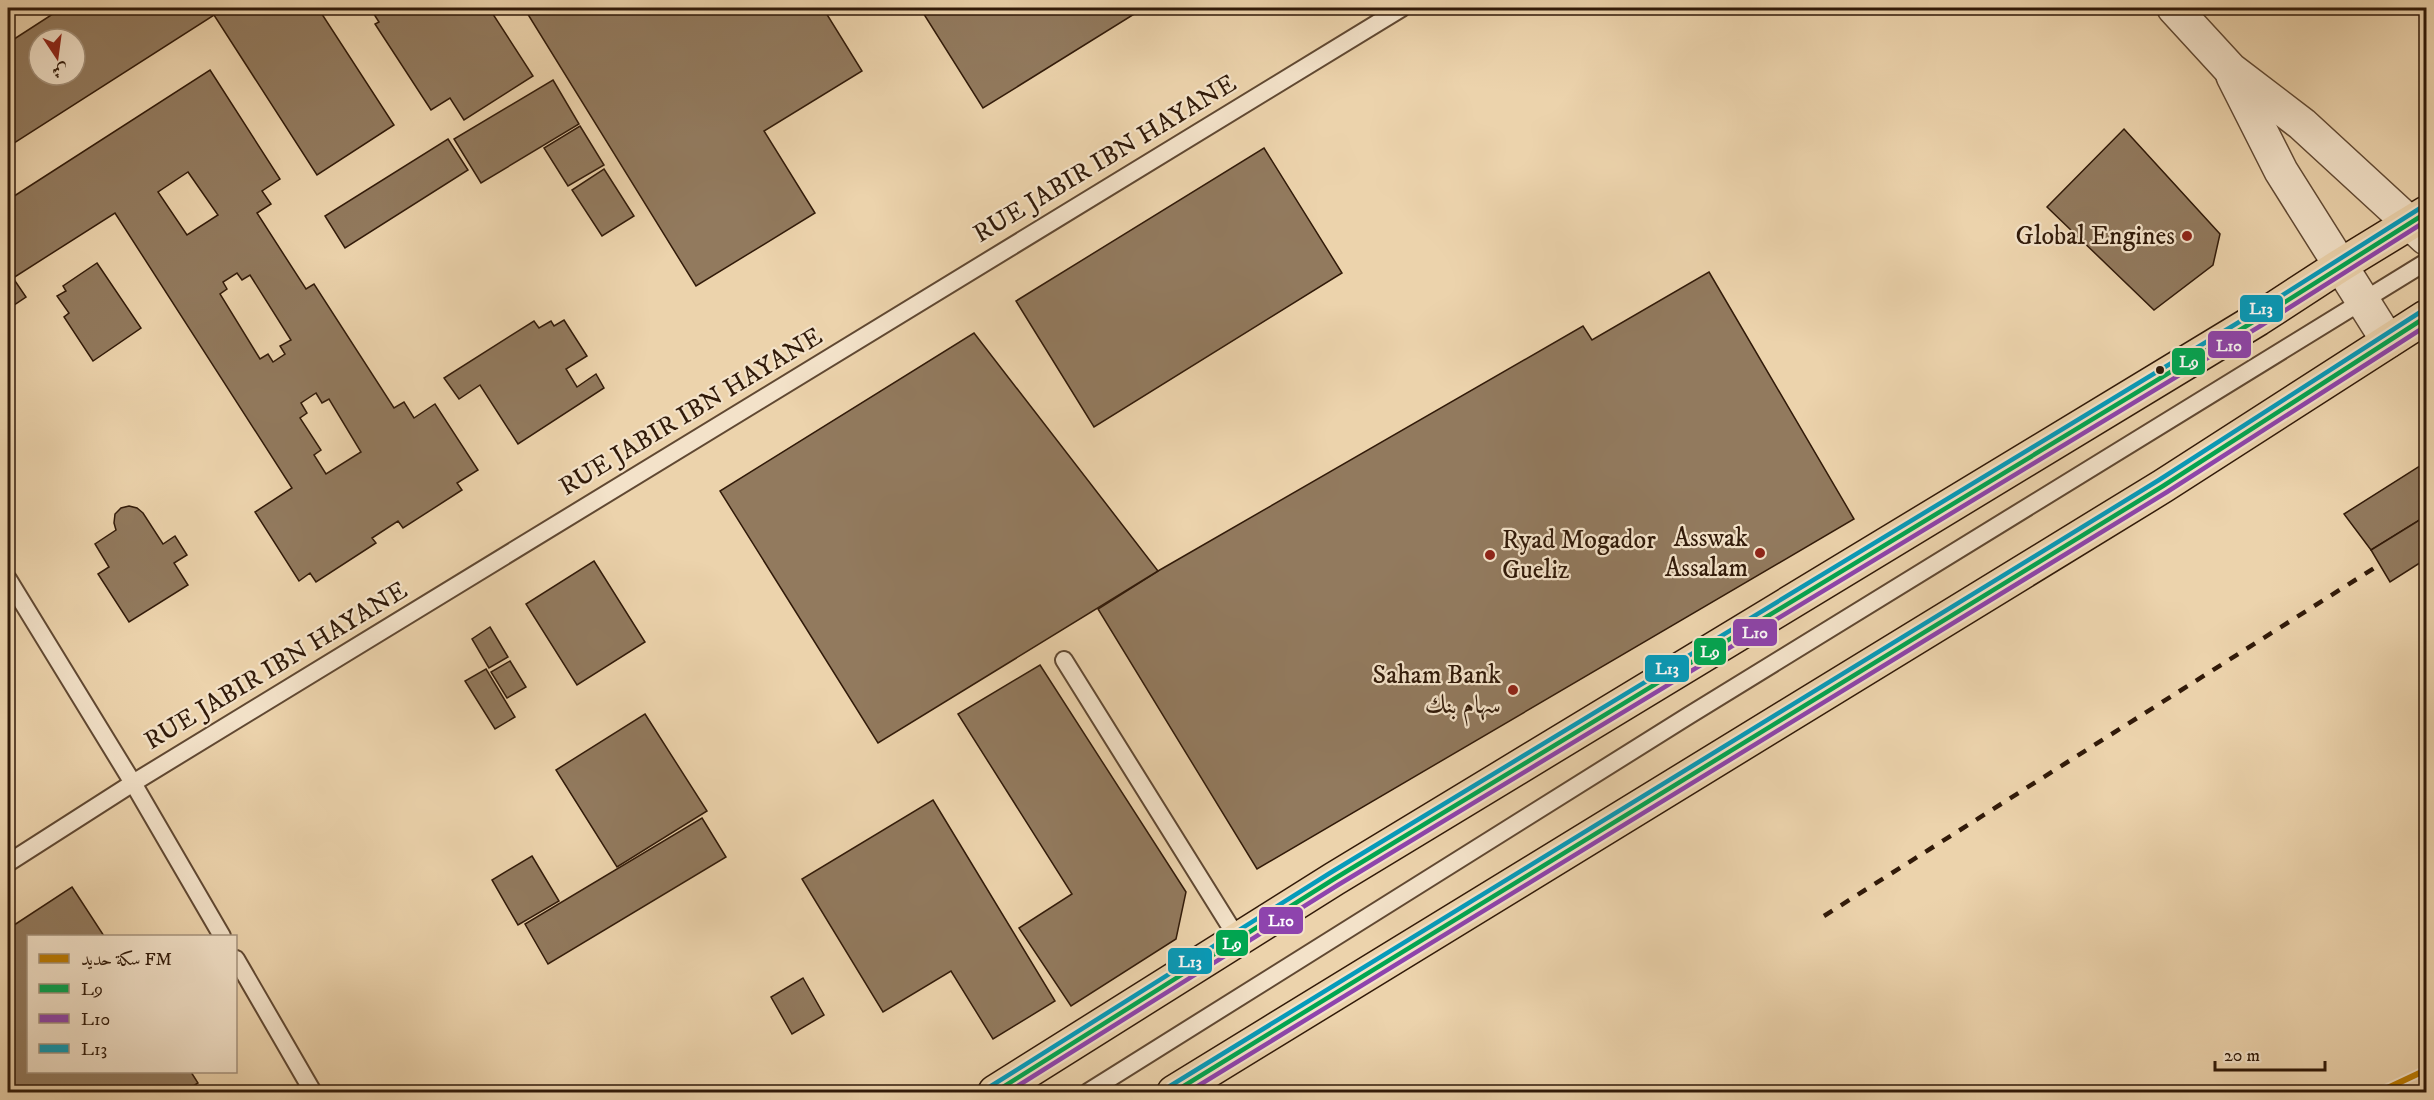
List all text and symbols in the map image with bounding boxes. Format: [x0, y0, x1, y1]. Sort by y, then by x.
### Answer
north arrow [27, 27, 87, 87]
text: ش [50, 59, 70, 82]
street label: RUE JABIR IBN HAYANE [967, 67, 1243, 251]
place label: Global Engines [2016, 220, 2175, 253]
marker: Global Engines [2180, 229, 2194, 243]
line badge: L13 [2239, 294, 2284, 323]
text: L13 [2249, 299, 2273, 319]
street label: RUE JABIR IBN HAYANE [553, 320, 829, 504]
line badge: L10 [2207, 330, 2252, 359]
text: L10 [2216, 336, 2242, 356]
line badge: L9 [2171, 347, 2206, 376]
text: L9 [2179, 352, 2199, 372]
unlabelled marker [2154, 364, 2166, 376]
place label: Asswak Assalam [1665, 522, 1748, 585]
place label: Ryad Mogador Gueliz [1502, 524, 1656, 587]
marker: Asswak Assalam [1753, 546, 1767, 560]
marker: Ryad Mogador Gueliz [1483, 548, 1497, 562]
street label: RUE JABIR IBN HAYANE [138, 574, 414, 758]
line badge: L10 [1732, 618, 1778, 647]
text: L10 [1742, 623, 1768, 643]
line badge: L9 [1693, 637, 1727, 666]
text: L9 [1700, 642, 1720, 662]
line badge: L13 [1644, 654, 1690, 683]
place label: Saham Bank سهام بنك [1373, 659, 1501, 727]
text: L13 [1655, 659, 1679, 679]
marker: Saham Bank سهام بنك [1506, 683, 1520, 697]
line badge: L10 [1258, 906, 1304, 935]
text: L10 [1268, 911, 1294, 931]
line badge: L9 [1215, 929, 1249, 957]
text: L9 [1222, 934, 1242, 954]
legend [27, 935, 237, 1073]
line badge: L13 [1167, 947, 1213, 975]
text: سكة حديد FM [81, 949, 172, 971]
text: L13 [1178, 952, 1202, 972]
text: L9 [81, 979, 103, 1001]
text: L10 [81, 1009, 110, 1031]
scale bar [2215, 1034, 2324, 1072]
text: L13 [81, 1039, 107, 1061]
text: 20 m [2224, 1045, 2260, 1067]

